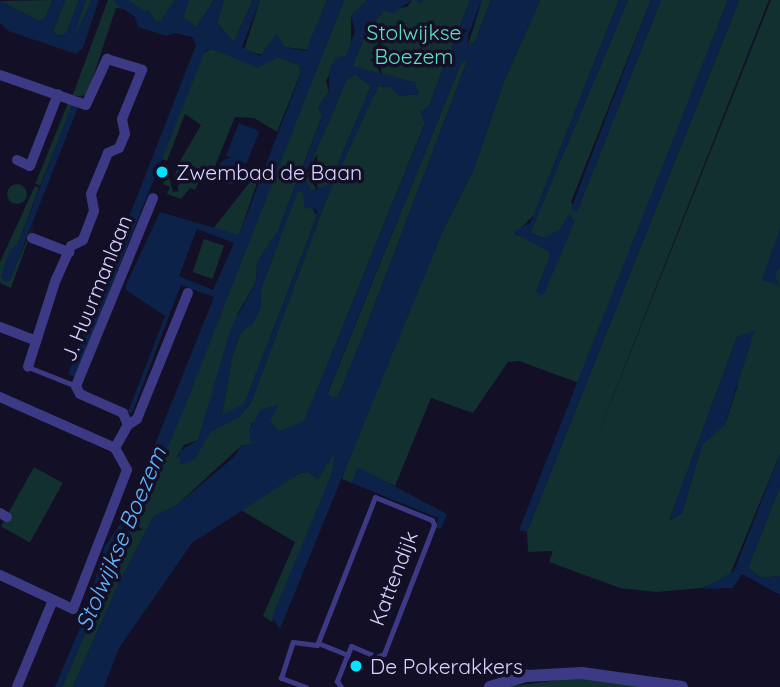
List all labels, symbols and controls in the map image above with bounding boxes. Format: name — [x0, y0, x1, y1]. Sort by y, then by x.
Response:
park label: Stolwijkse Boezem — [367, 19, 461, 69]
place label: Zwembad de Baan — [176, 159, 362, 185]
marker: Zwembad de Baan — [154, 164, 170, 180]
street label: J. Huurmanlaan — [55, 211, 137, 365]
water label: Stolwijkse Boezem — [70, 443, 172, 635]
street label: Kattendijk — [363, 527, 423, 629]
place label: De Pokerakkers — [370, 653, 523, 679]
marker: De Pokerakkers — [348, 658, 364, 674]

